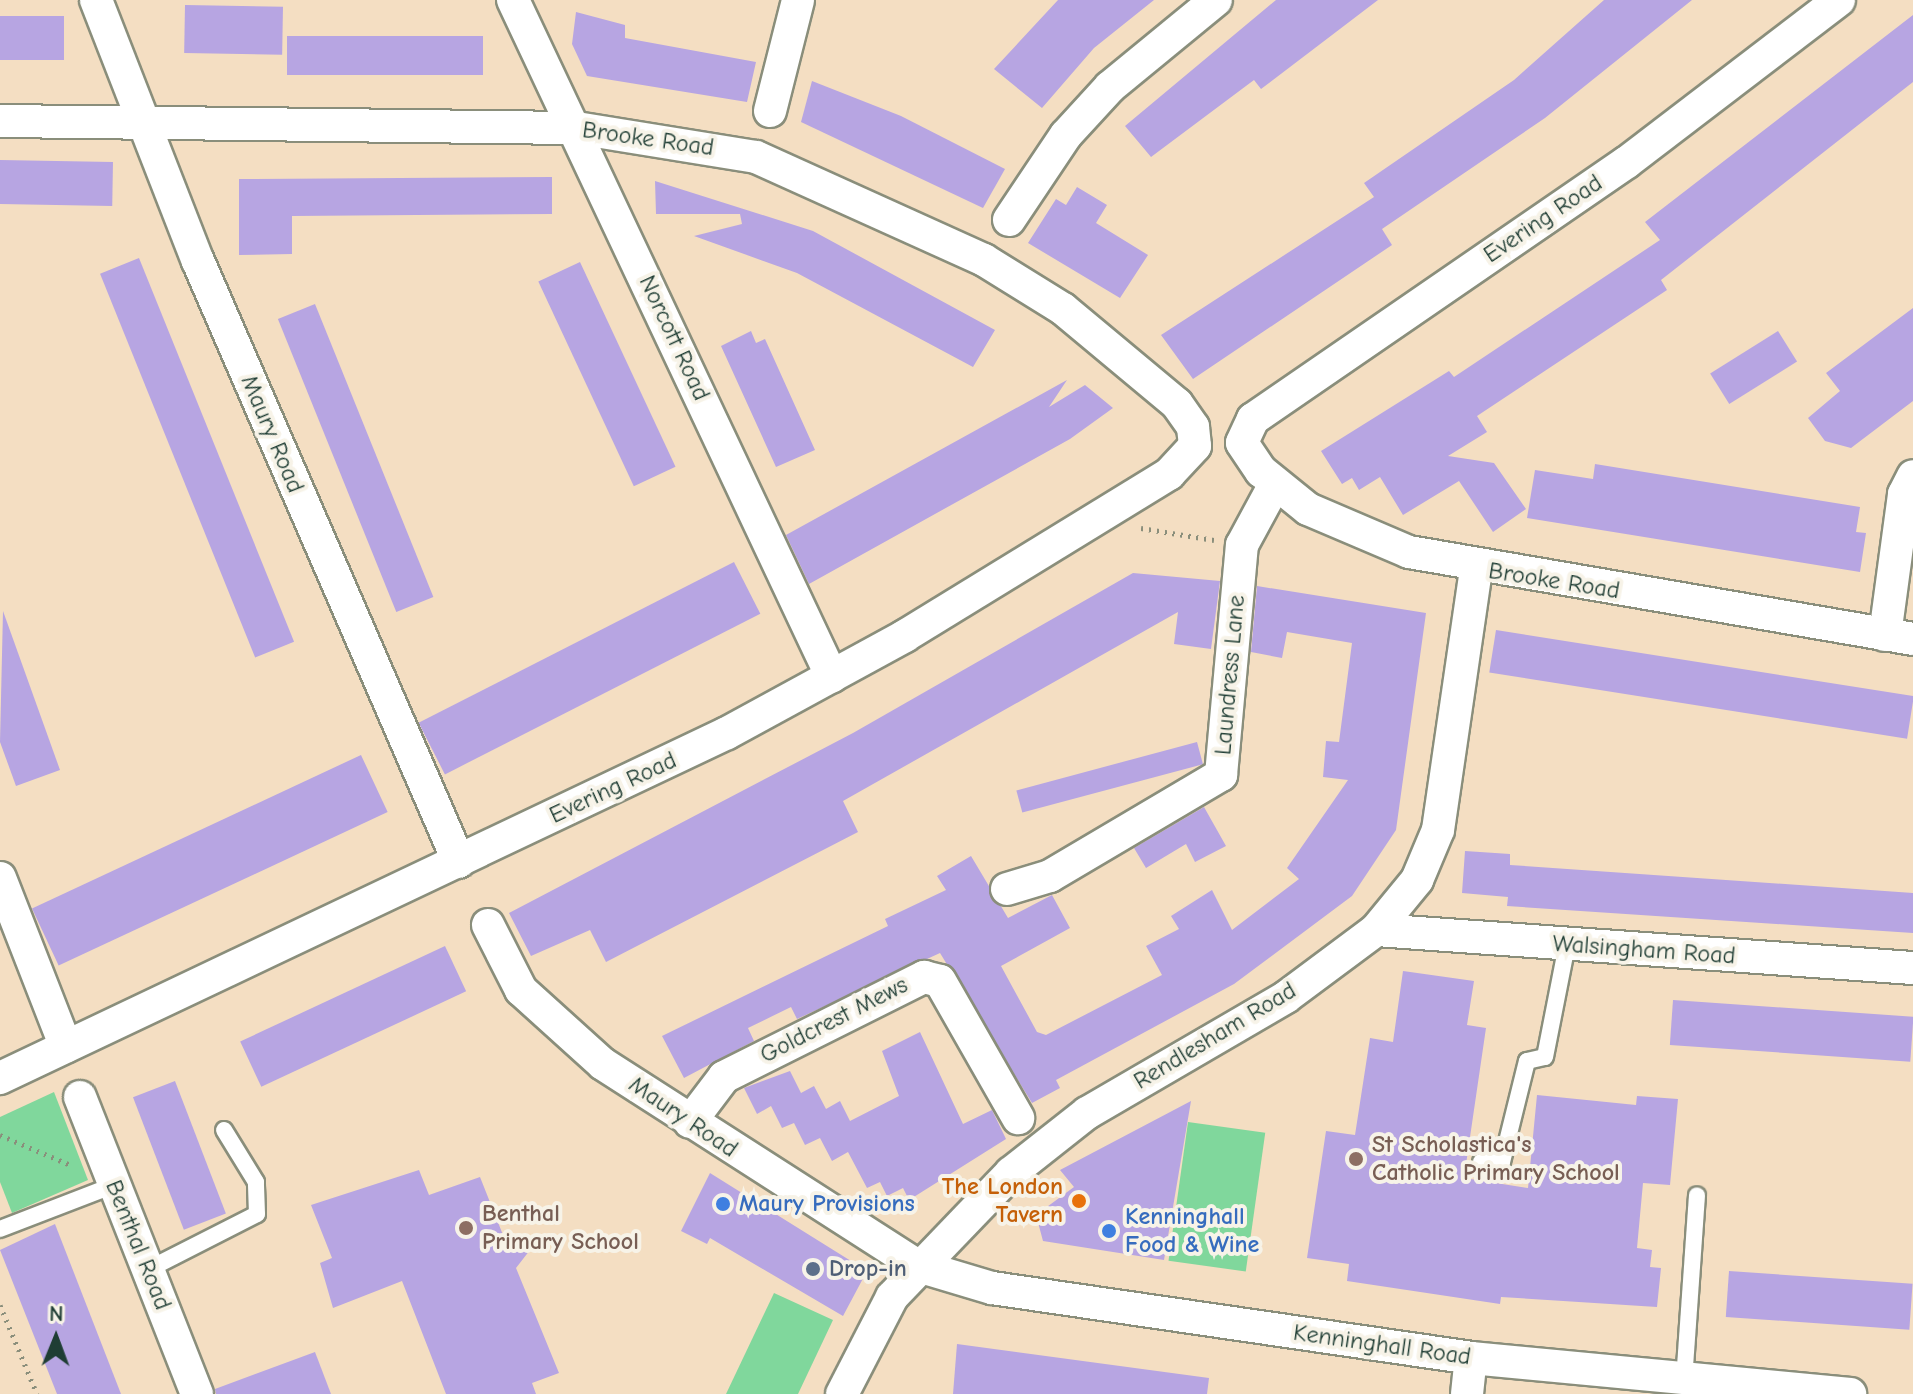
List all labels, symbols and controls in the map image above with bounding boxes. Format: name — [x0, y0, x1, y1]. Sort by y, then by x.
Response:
street label: Brooke Road — [580, 116, 716, 162]
street label: Evering Road — [1478, 169, 1608, 269]
street label: Norcott Road — [632, 271, 716, 405]
street label: Maury Road — [234, 371, 310, 497]
street label: Brooke Road — [1486, 556, 1622, 606]
street label: Laundress Lane — [1209, 594, 1251, 756]
street label: Evering Road — [545, 746, 681, 830]
street label: Walsingham Road — [1552, 929, 1736, 971]
street label: Goldcrest Mews — [755, 970, 913, 1070]
street label: Rendlesham Road — [1129, 976, 1301, 1096]
street label: Maury Road — [623, 1070, 743, 1164]
place label: St Scholastica's Catholic Primary School — [1372, 1131, 1620, 1187]
marker: St Scholastica's Catholic Primary School — [1347, 1150, 1365, 1168]
place label: The London Tavern — [942, 1173, 1063, 1229]
street label: Benthal Road — [99, 1176, 177, 1314]
place label: Maury Provisions — [739, 1190, 915, 1218]
marker: The London Tavern — [1070, 1192, 1088, 1210]
marker: Maury Provisions — [714, 1195, 732, 1213]
place label: Benthal Primary School — [482, 1200, 639, 1256]
place label: Kenninghall Food & Wine — [1125, 1203, 1259, 1259]
marker: Benthal Primary School — [457, 1219, 475, 1237]
marker: Kenninghall Food & Wine — [1100, 1222, 1118, 1240]
place label: Drop-in — [829, 1255, 907, 1283]
marker: Drop-in — [804, 1260, 822, 1278]
north arrow — [16, 1298, 96, 1378]
text: N — [49, 1301, 64, 1327]
street label: Kenninghall Road — [1291, 1318, 1473, 1372]

